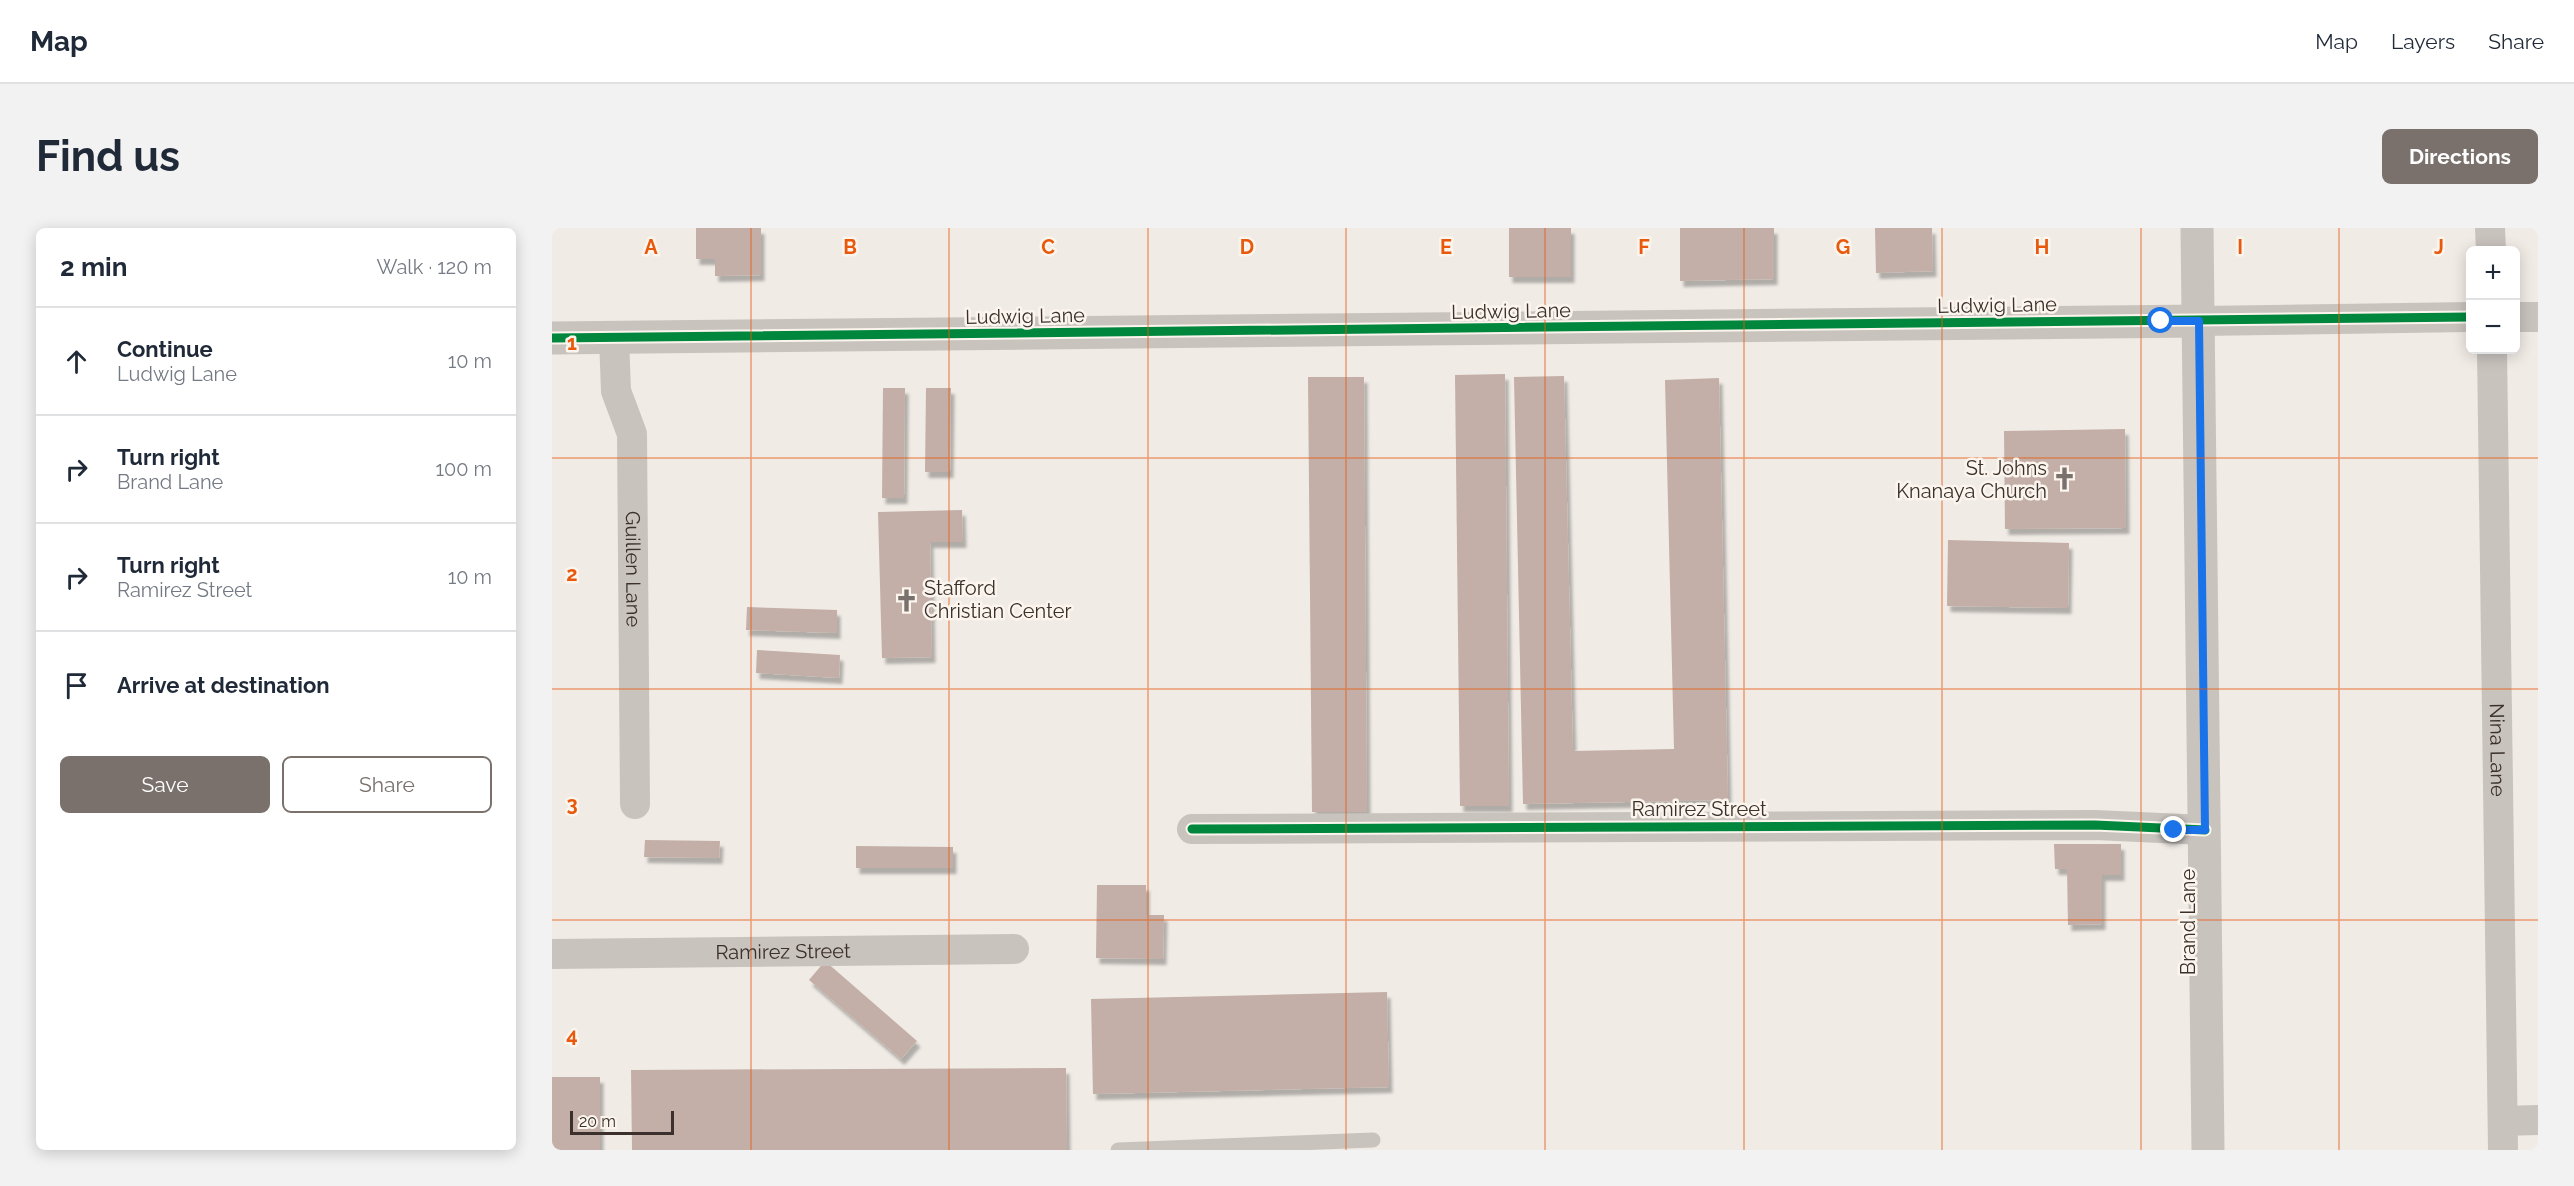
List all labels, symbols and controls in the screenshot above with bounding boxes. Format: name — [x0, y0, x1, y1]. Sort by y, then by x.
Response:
text: Map — [30, 25, 88, 58]
text: Map — [2315, 29, 2358, 54]
text: Layers — [2391, 29, 2455, 54]
text: Share — [2488, 29, 2544, 54]
button: Directions — [2382, 129, 2538, 184]
text: Find us — [36, 132, 180, 181]
text: A — [644, 235, 658, 259]
text: B — [843, 235, 857, 259]
text: C — [1041, 235, 1055, 259]
text: D — [1240, 235, 1254, 259]
text: E — [1440, 235, 1452, 259]
text: F — [1638, 235, 1650, 259]
text: G — [1836, 235, 1850, 259]
text: H — [2035, 235, 2049, 259]
text: I — [2237, 235, 2243, 259]
text: J — [2434, 235, 2444, 259]
map controls — [2466, 246, 2520, 354]
button: + — [2466, 246, 2520, 300]
text: 2 min — [60, 252, 127, 282]
text: Walk · 120 m — [377, 255, 492, 279]
street label: Ludwig Lane — [1937, 292, 2057, 318]
street label: Ludwig Lane — [1451, 298, 1571, 324]
button: − — [2466, 300, 2520, 354]
street label: Ludwig Lane — [965, 303, 1085, 329]
route start — [2147, 307, 2173, 333]
text: 1 — [567, 331, 577, 355]
text: Continue — [117, 336, 213, 362]
icon: ahead — [60, 345, 93, 378]
text: 10 m — [448, 349, 492, 373]
text: Ludwig Lane — [117, 362, 237, 386]
text: Turn right — [117, 444, 220, 470]
icon: right — [60, 453, 93, 486]
place label: St. Johns Knanaya Church — [1896, 456, 2047, 503]
text: 100 m — [435, 457, 492, 481]
church icon: St. Johns Knanaya Church — [2052, 466, 2078, 492]
text: Brand Lane — [117, 470, 223, 494]
street label: Guillen Lane — [621, 511, 646, 627]
text: Turn right — [117, 552, 220, 578]
icon: right — [60, 561, 93, 594]
text: 2 — [566, 562, 578, 586]
text: 10 m — [448, 565, 492, 589]
place label: Stafford Christian Center — [924, 576, 1071, 623]
text: Ramirez Street — [117, 578, 252, 602]
church icon: Stafford Christian Center — [893, 587, 919, 613]
icon: arrive — [60, 669, 93, 702]
text: Arrive at destination — [117, 672, 330, 698]
street label: Nina Lane — [2485, 703, 2510, 797]
button: Save — [60, 756, 270, 813]
button: Share — [282, 756, 492, 813]
text: 3 — [566, 792, 578, 816]
street label: Ramirez Street — [1631, 797, 1767, 821]
route end — [2160, 816, 2186, 842]
street label: Brand Lane — [2176, 869, 2200, 975]
street label: Ramirez Street — [715, 939, 851, 964]
text: 4 — [566, 1023, 578, 1047]
scale bar — [570, 1108, 674, 1136]
text: 20 m — [579, 1112, 616, 1131]

